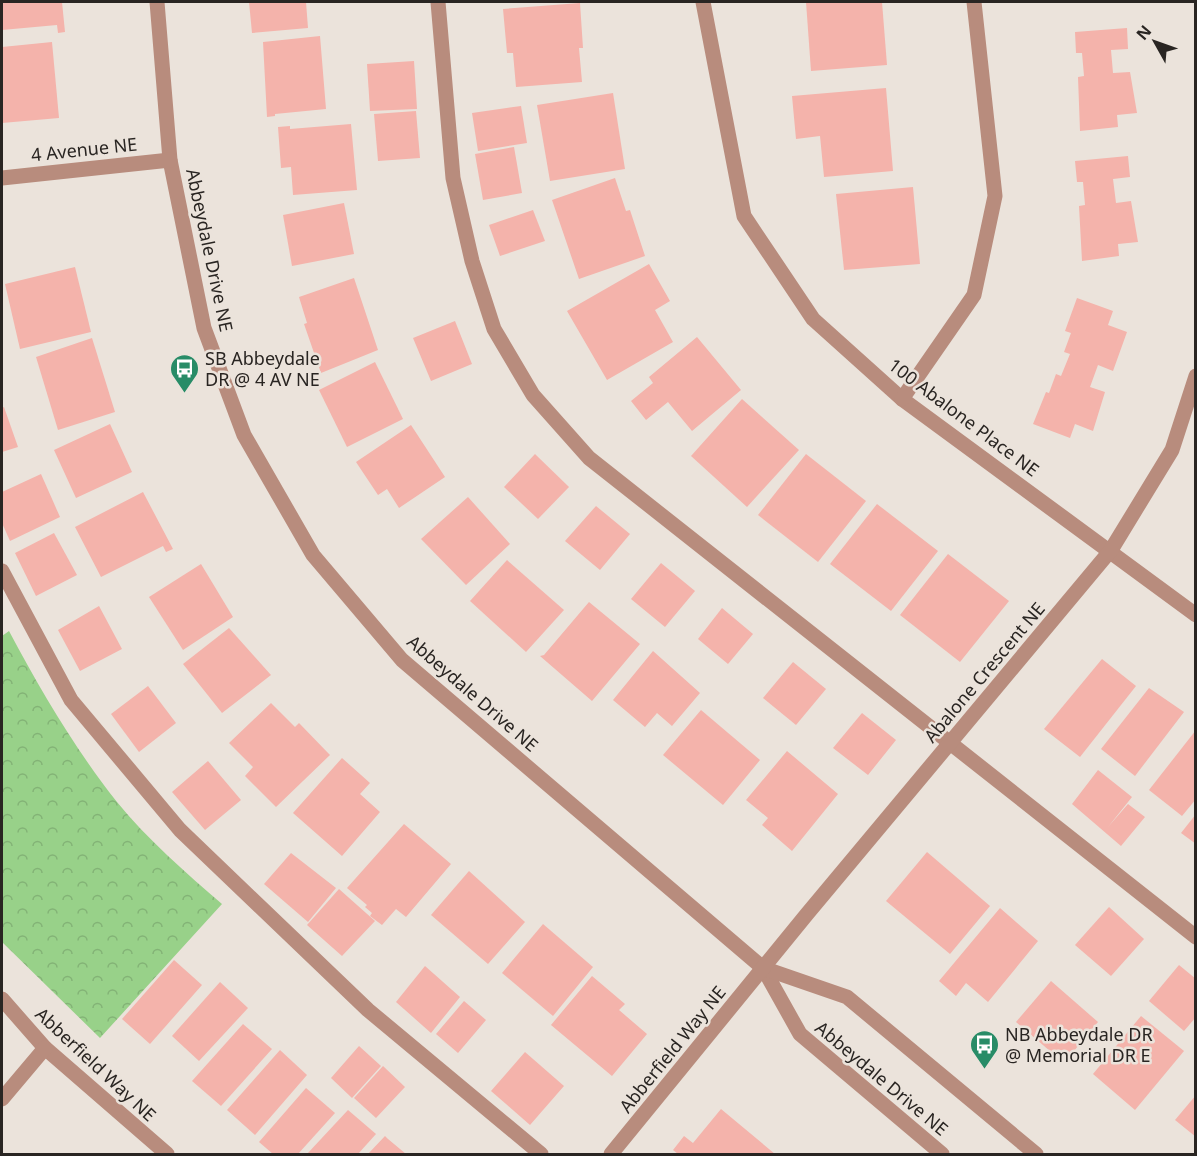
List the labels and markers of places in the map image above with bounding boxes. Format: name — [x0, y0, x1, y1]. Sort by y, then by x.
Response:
place label: SB Abbeydale DR @ 4 AV NE — [205, 346, 320, 391]
bus stop icon: SB Abbeydale DR @ 4 AV NE — [168, 352, 200, 394]
place label: NB Abbeydale DR @ Memorial DR E — [1005, 1022, 1153, 1067]
bus stop icon: NB Abbeydale DR @ Memorial DR E — [968, 1028, 1000, 1070]

